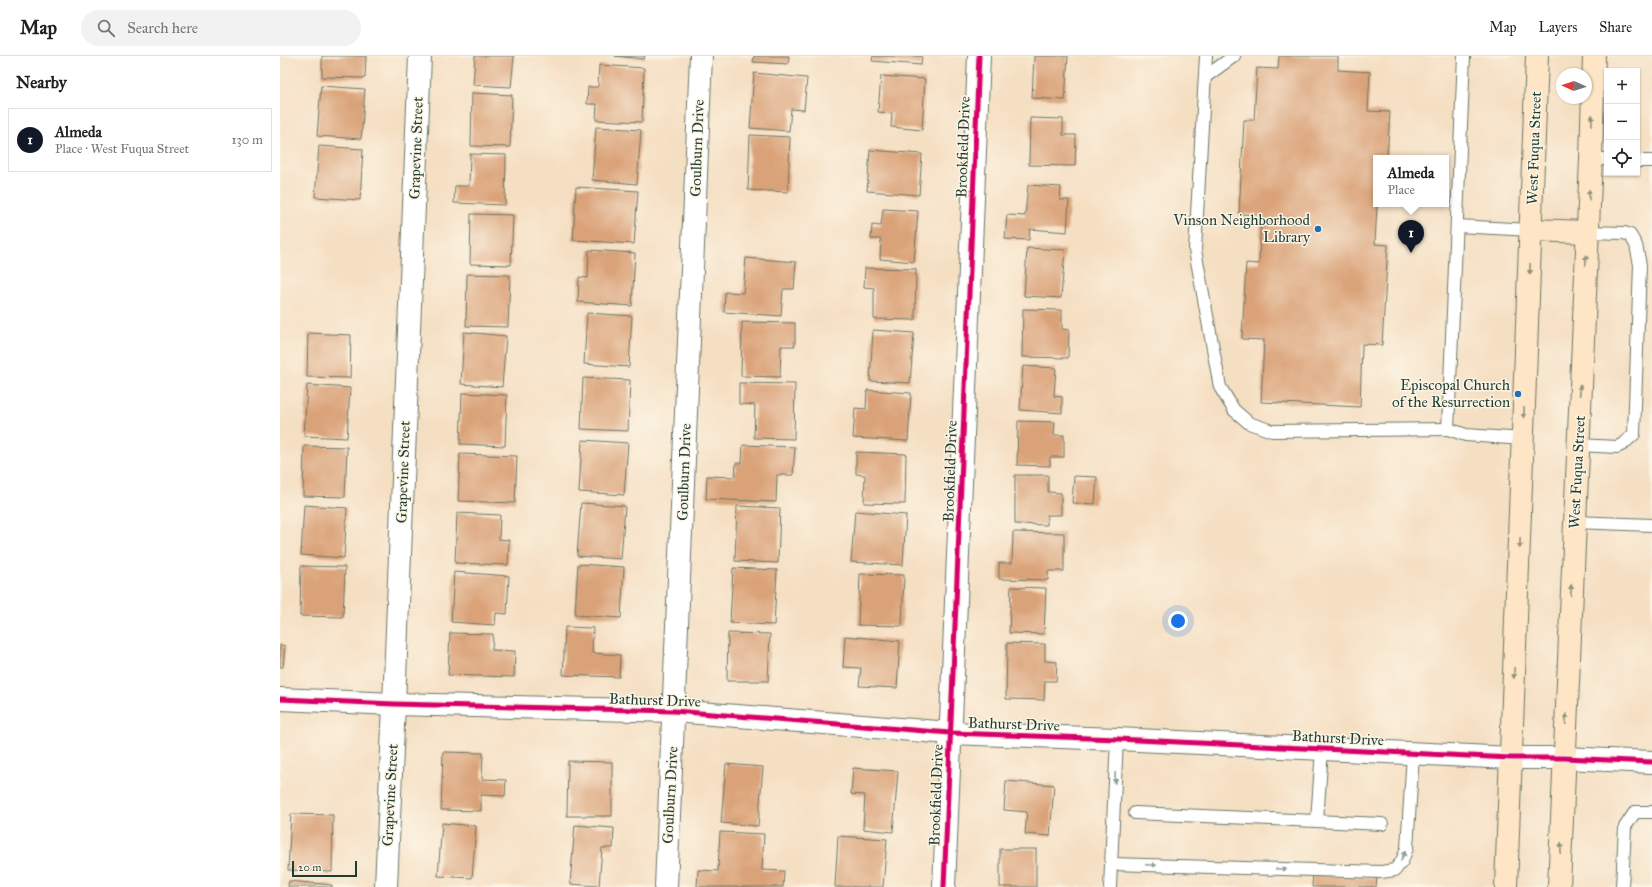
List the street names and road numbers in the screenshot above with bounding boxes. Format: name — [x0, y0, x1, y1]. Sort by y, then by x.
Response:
street label: West Fuqua Street — [1523, 90, 1546, 205]
street label: Grapevine Street — [405, 96, 427, 200]
street label: Brookfield Drive — [952, 96, 974, 198]
street label: Goulburn Drive — [686, 99, 708, 197]
street label: West Fuqua Street — [1565, 414, 1590, 529]
street label: Grapevine Street — [392, 420, 414, 524]
street label: Brookfield Drive — [939, 420, 961, 522]
street label: Goulburn Drive — [673, 423, 695, 521]
street label: Bathurst Drive — [609, 689, 701, 711]
street label: Bathurst Drive — [968, 713, 1060, 735]
street label: Bathurst Drive — [1292, 727, 1384, 749]
street label: Grapevine Street — [378, 742, 402, 847]
street label: Brookfield Drive — [925, 744, 947, 846]
street label: Goulburn Drive — [658, 746, 682, 844]

